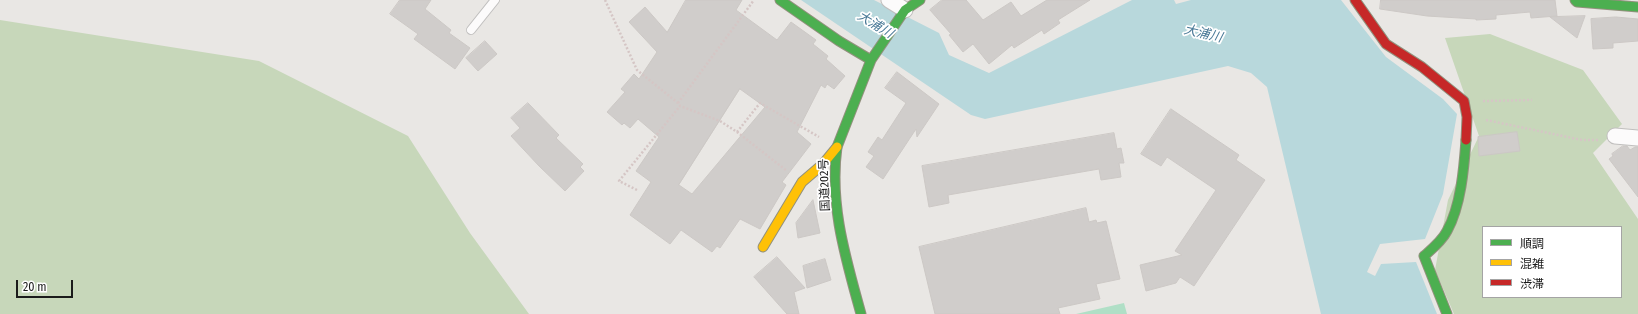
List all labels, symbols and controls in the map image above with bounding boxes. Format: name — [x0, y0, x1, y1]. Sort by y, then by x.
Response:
water label: 大浦川 — [854, 8, 896, 42]
water label: 大浦川 — [1182, 22, 1224, 46]
street label: 国道202号 — [817, 158, 833, 212]
legend — [1482, 226, 1622, 298]
text: 順調 — [1520, 237, 1544, 251]
text: 混雑 — [1520, 257, 1544, 271]
scale bar — [18, 272, 75, 298]
text: 渋滞 — [1520, 277, 1544, 291]
text: 20 m — [23, 280, 47, 294]

